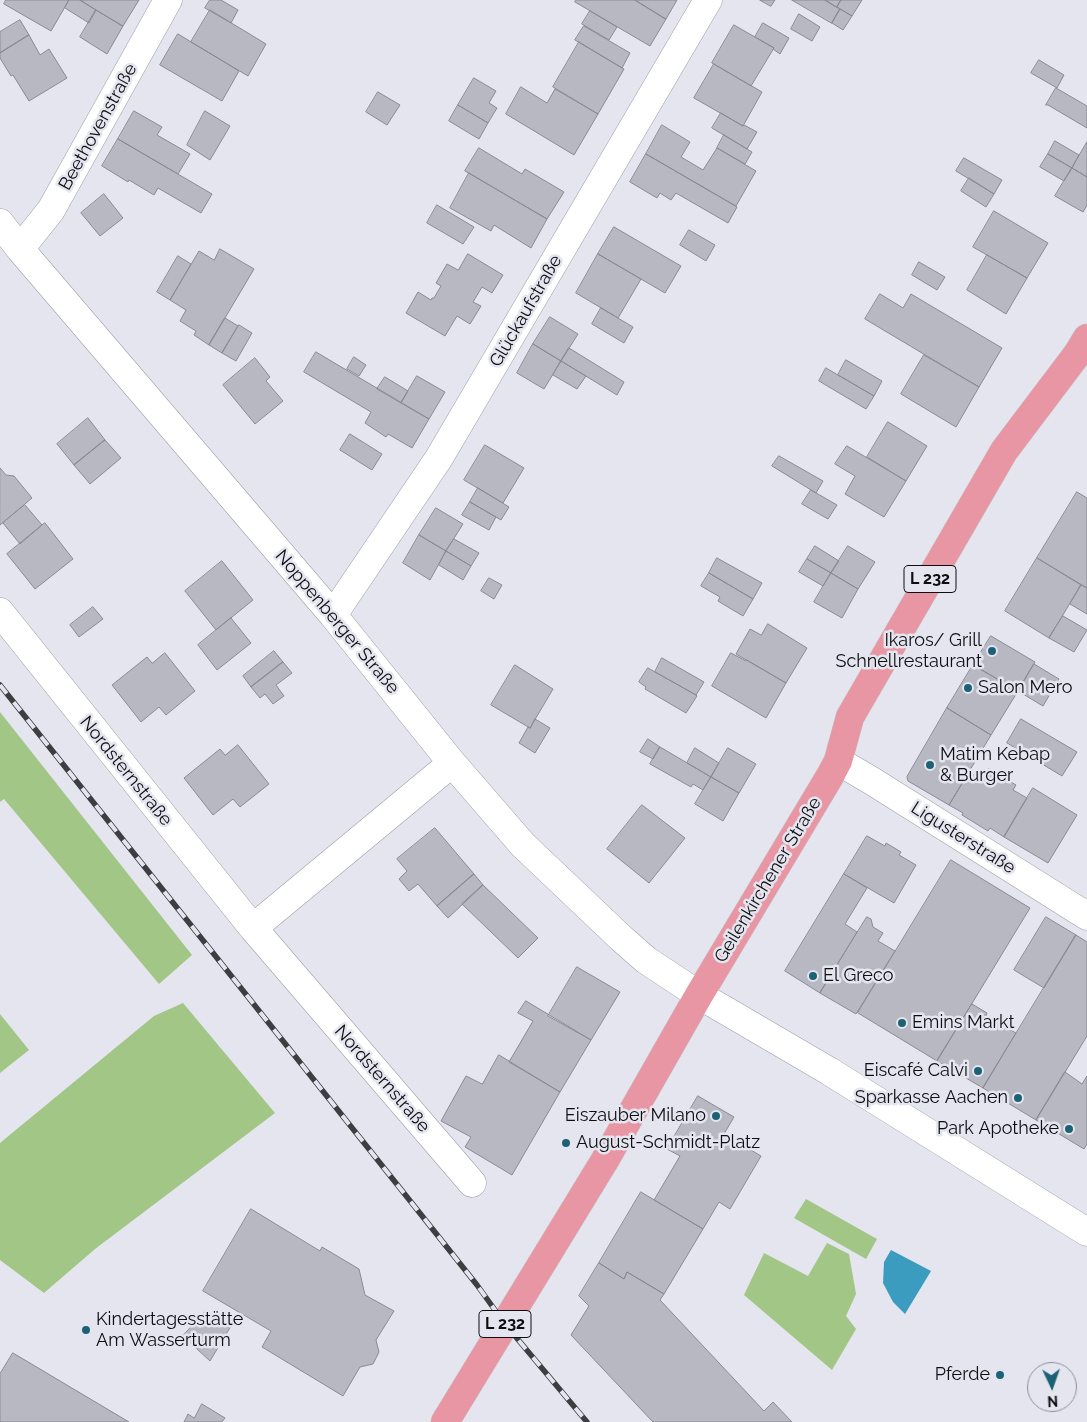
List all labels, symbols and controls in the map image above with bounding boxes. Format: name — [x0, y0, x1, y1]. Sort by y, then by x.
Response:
street label: Beethovenstraße — [54, 60, 142, 194]
street label: Glückaufstraße — [485, 251, 567, 371]
street label: Noppenberger Straße — [270, 546, 404, 698]
road number: L 232 — [904, 566, 956, 592]
place label: Ikaros/ Grill Schnellrestaurant — [836, 630, 982, 672]
marker: Ikaros/ Grill Schnellrestaurant — [986, 645, 998, 657]
place label: Salon Mero — [978, 677, 1072, 699]
marker: Salon Mero — [962, 682, 974, 694]
street label: Nordsternstraße — [75, 712, 177, 830]
place label: Matim Kebap & Burger — [940, 744, 1050, 786]
marker: Matim Kebap & Burger — [924, 759, 936, 771]
street label: Geilenkirchener Straße — [710, 793, 826, 967]
street label: Ligusterstraße — [907, 797, 1019, 879]
place label: El Greco — [823, 965, 893, 987]
marker: El Greco — [807, 970, 819, 982]
place label: Emins Markt — [912, 1012, 1015, 1034]
marker: Emins Markt — [896, 1017, 908, 1029]
street label: Nordsternstraße — [330, 1021, 434, 1137]
place label: Eiscafé Calvi — [864, 1060, 968, 1082]
marker: Eiscafé Calvi — [972, 1065, 984, 1077]
place label: Sparkasse Aachen — [855, 1087, 1008, 1109]
marker: Sparkasse Aachen — [1012, 1092, 1024, 1104]
place label: Eiszauber Milano — [565, 1105, 706, 1127]
marker: Eiszauber Milano — [710, 1110, 722, 1122]
place label: Park Apotheke — [937, 1118, 1059, 1140]
marker: Park Apotheke — [1063, 1123, 1075, 1135]
place label: August-Schmidt-Platz — [576, 1132, 760, 1154]
marker: August-Schmidt-Platz — [560, 1137, 572, 1149]
place label: Kindertagesstätte Am Wasserturm — [96, 1309, 243, 1352]
road number: L 232 — [479, 1310, 531, 1338]
marker: Kindertagesstätte Am Wasserturm — [80, 1324, 92, 1336]
north arrow — [1027, 1362, 1077, 1412]
place label: Pferde — [935, 1364, 990, 1386]
marker: Pferde — [994, 1369, 1006, 1381]
text: N — [1047, 1393, 1058, 1409]

